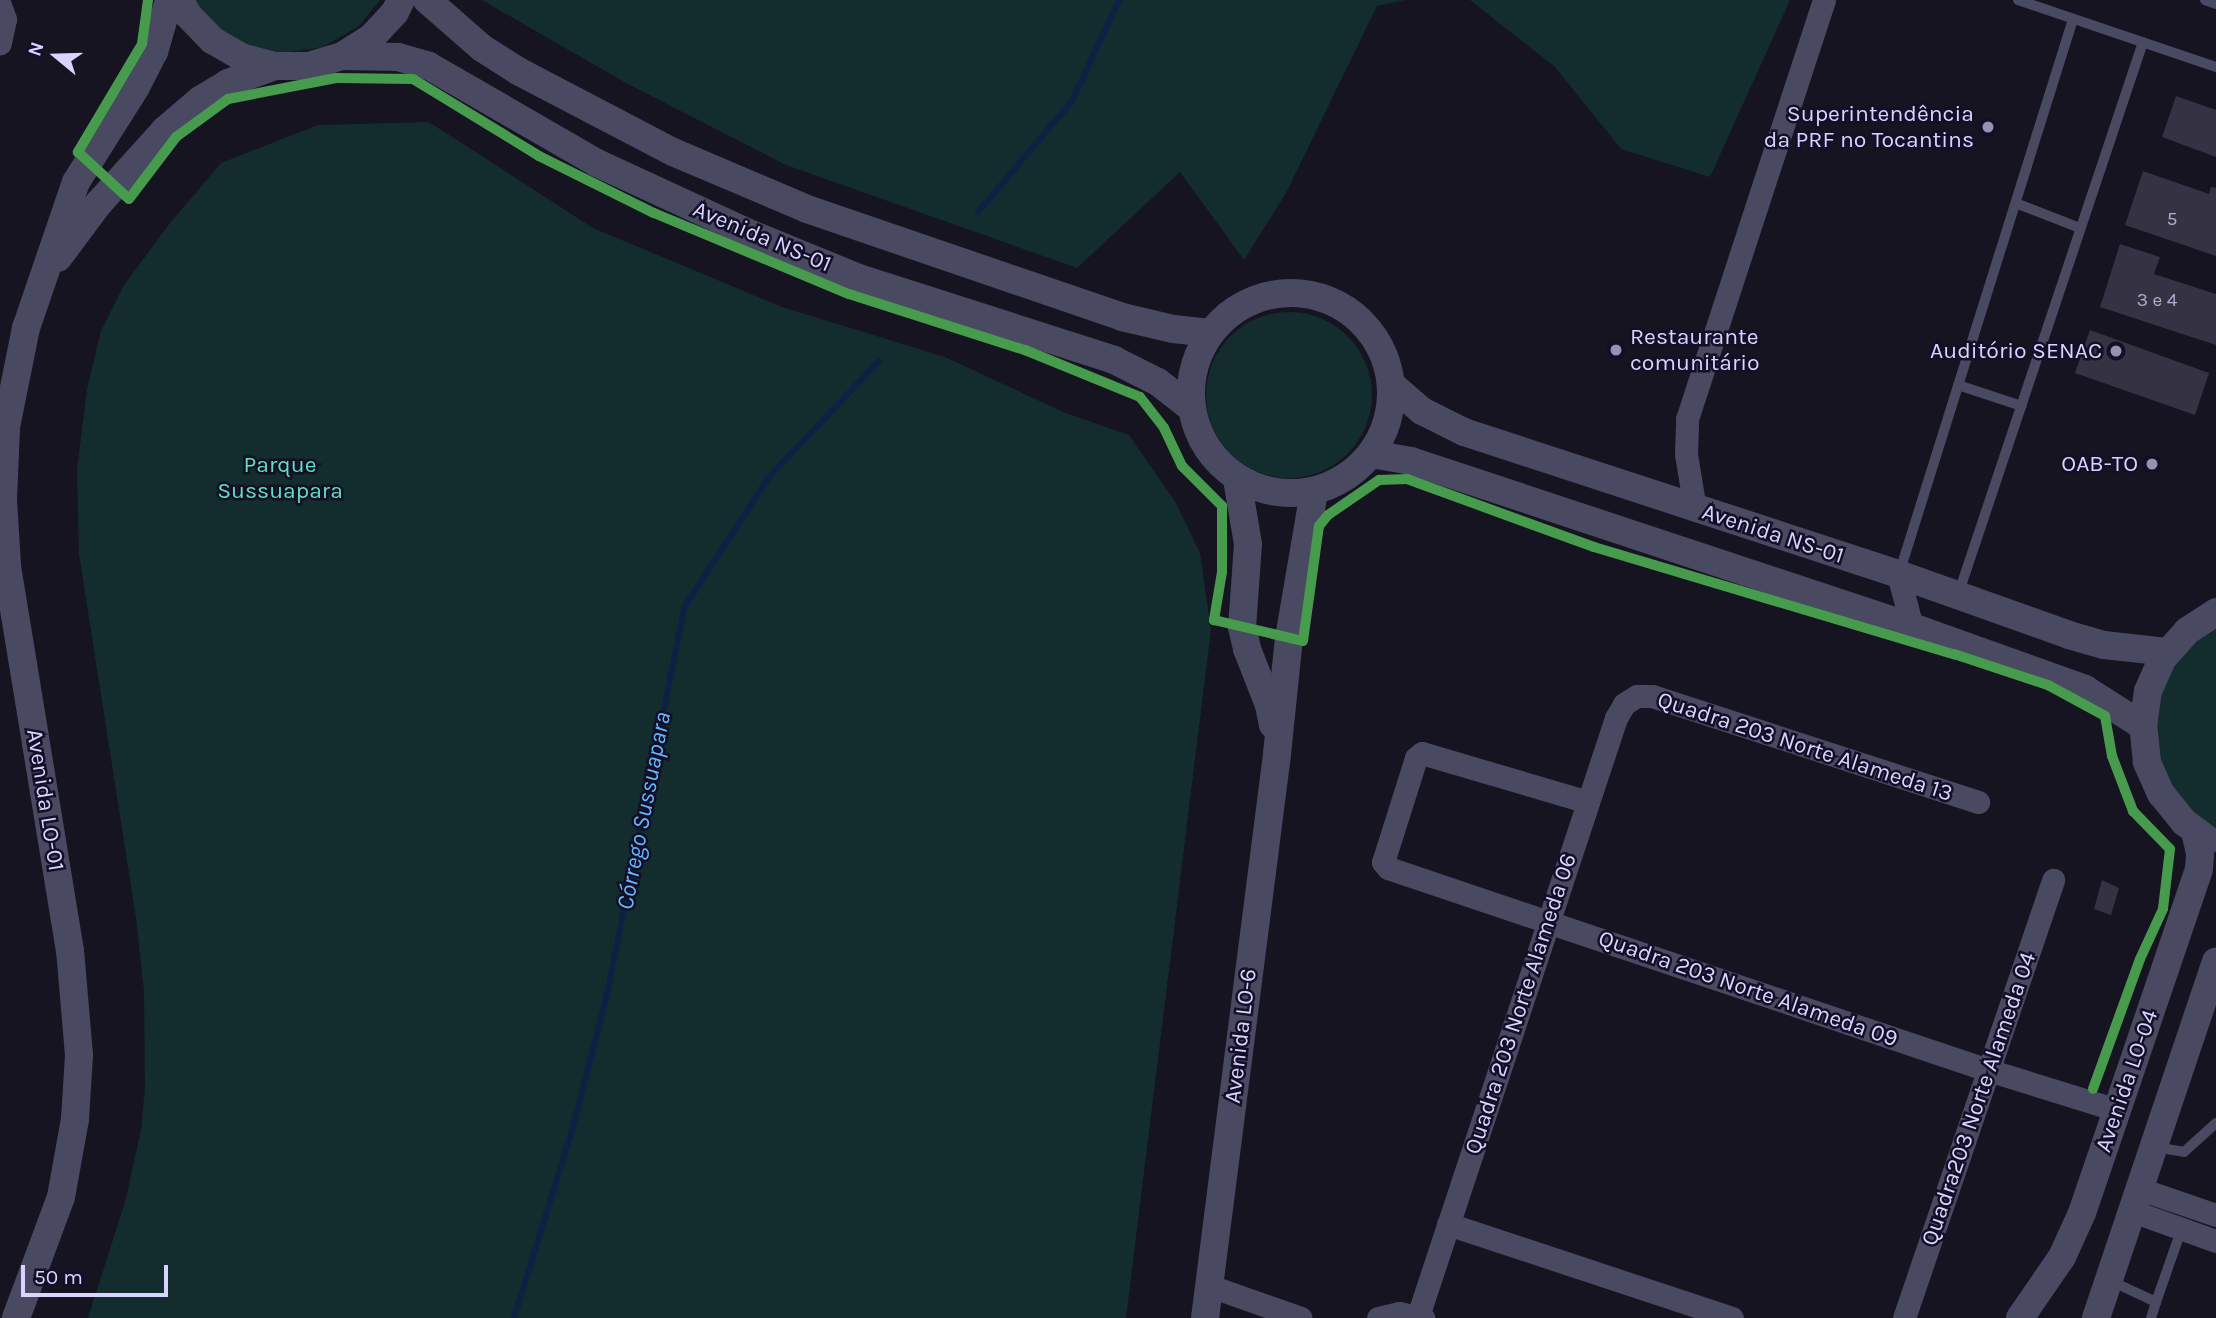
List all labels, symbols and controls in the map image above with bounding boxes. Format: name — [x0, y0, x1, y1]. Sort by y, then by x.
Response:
north arrow — [21, 21, 91, 91]
text: N — [24, 39, 49, 59]
place label: Superintendência da PRF no Tocantins — [1764, 100, 1974, 154]
marker: Superintendência da PRF no Tocantins — [1980, 119, 1996, 135]
street label: Avenida NS-01 — [689, 195, 835, 279]
house number: 5 — [2167, 209, 2177, 231]
house number: 3 e 4 — [2137, 290, 2177, 312]
place label: Restaurante comunitário — [1630, 323, 1760, 377]
place label: Auditório SENAC — [1930, 337, 2102, 365]
marker: Restaurante comunitário — [1608, 342, 1624, 358]
marker: Auditório SENAC — [2108, 343, 2124, 359]
place label: OAB-TO — [2061, 450, 2138, 478]
park label: Parque Sussuapara — [217, 451, 343, 505]
marker: OAB-TO — [2144, 456, 2160, 472]
street label: Avenida NS-01 — [1699, 498, 1847, 570]
street label: Quadra 203 Norte Alameda 13 — [1654, 686, 1956, 808]
water label: Córrego Sussuapara — [611, 710, 677, 912]
street label: Avenida LO-01 — [20, 727, 70, 873]
street label: Quadra 203 Norte Alameda 06 — [1459, 850, 1583, 1158]
street label: Quadra 203 Norte Alameda 09 — [1595, 925, 1901, 1053]
street label: Quadra203 Norte Alameda 04 — [1916, 949, 2042, 1249]
street label: Avenida LO-6 — [1219, 967, 1263, 1105]
street label: Avenida LO-04 — [2090, 1006, 2164, 1156]
scale bar — [24, 1252, 172, 1296]
text: 50 m — [34, 1265, 83, 1289]

